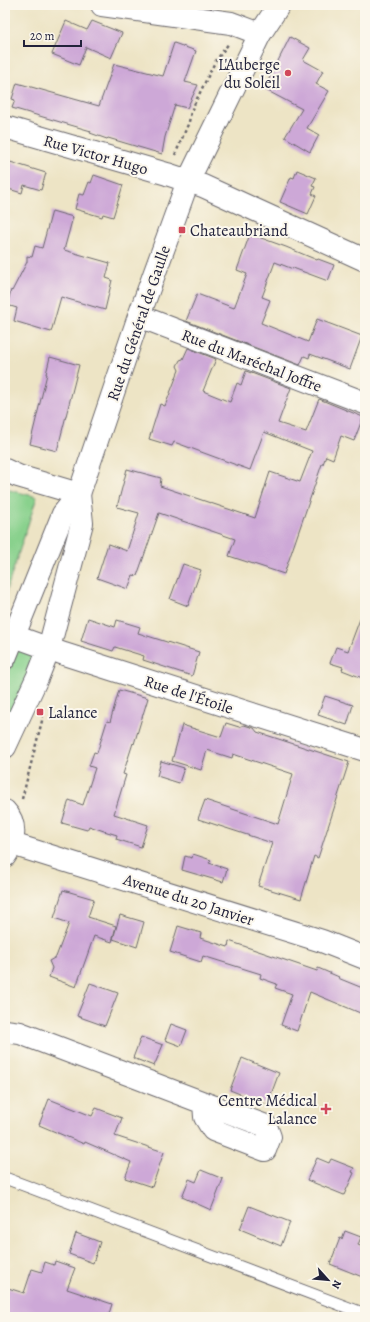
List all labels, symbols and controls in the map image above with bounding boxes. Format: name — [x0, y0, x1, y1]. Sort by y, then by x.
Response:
scale bar — [24, 22, 81, 48]
text: 20 m — [30, 28, 54, 44]
place label: L'Auberge du Soleil — [218, 54, 280, 94]
marker: L'Auberge du Soleil — [283, 68, 293, 78]
street label: Rue Victor Hugo — [41, 130, 151, 180]
place label: Chateaubriand — [190, 220, 289, 242]
marker: Chateaubriand — [177, 225, 187, 235]
street label: Rue du Général de Gaulle — [102, 243, 176, 404]
street label: Rue du Maréchal Joffre — [178, 324, 325, 398]
street label: Rue de l'Étoile — [141, 670, 236, 720]
place label: Lalance — [48, 702, 97, 724]
marker: Lalance — [35, 707, 45, 717]
street label: Avenue du 20 Janvier — [120, 868, 257, 931]
place label: Centre Médical Lalance — [218, 1090, 317, 1130]
marker: Centre Médical Lalance — [320, 1103, 332, 1115]
north arrow — [308, 1260, 348, 1300]
text: N — [328, 1277, 345, 1291]

